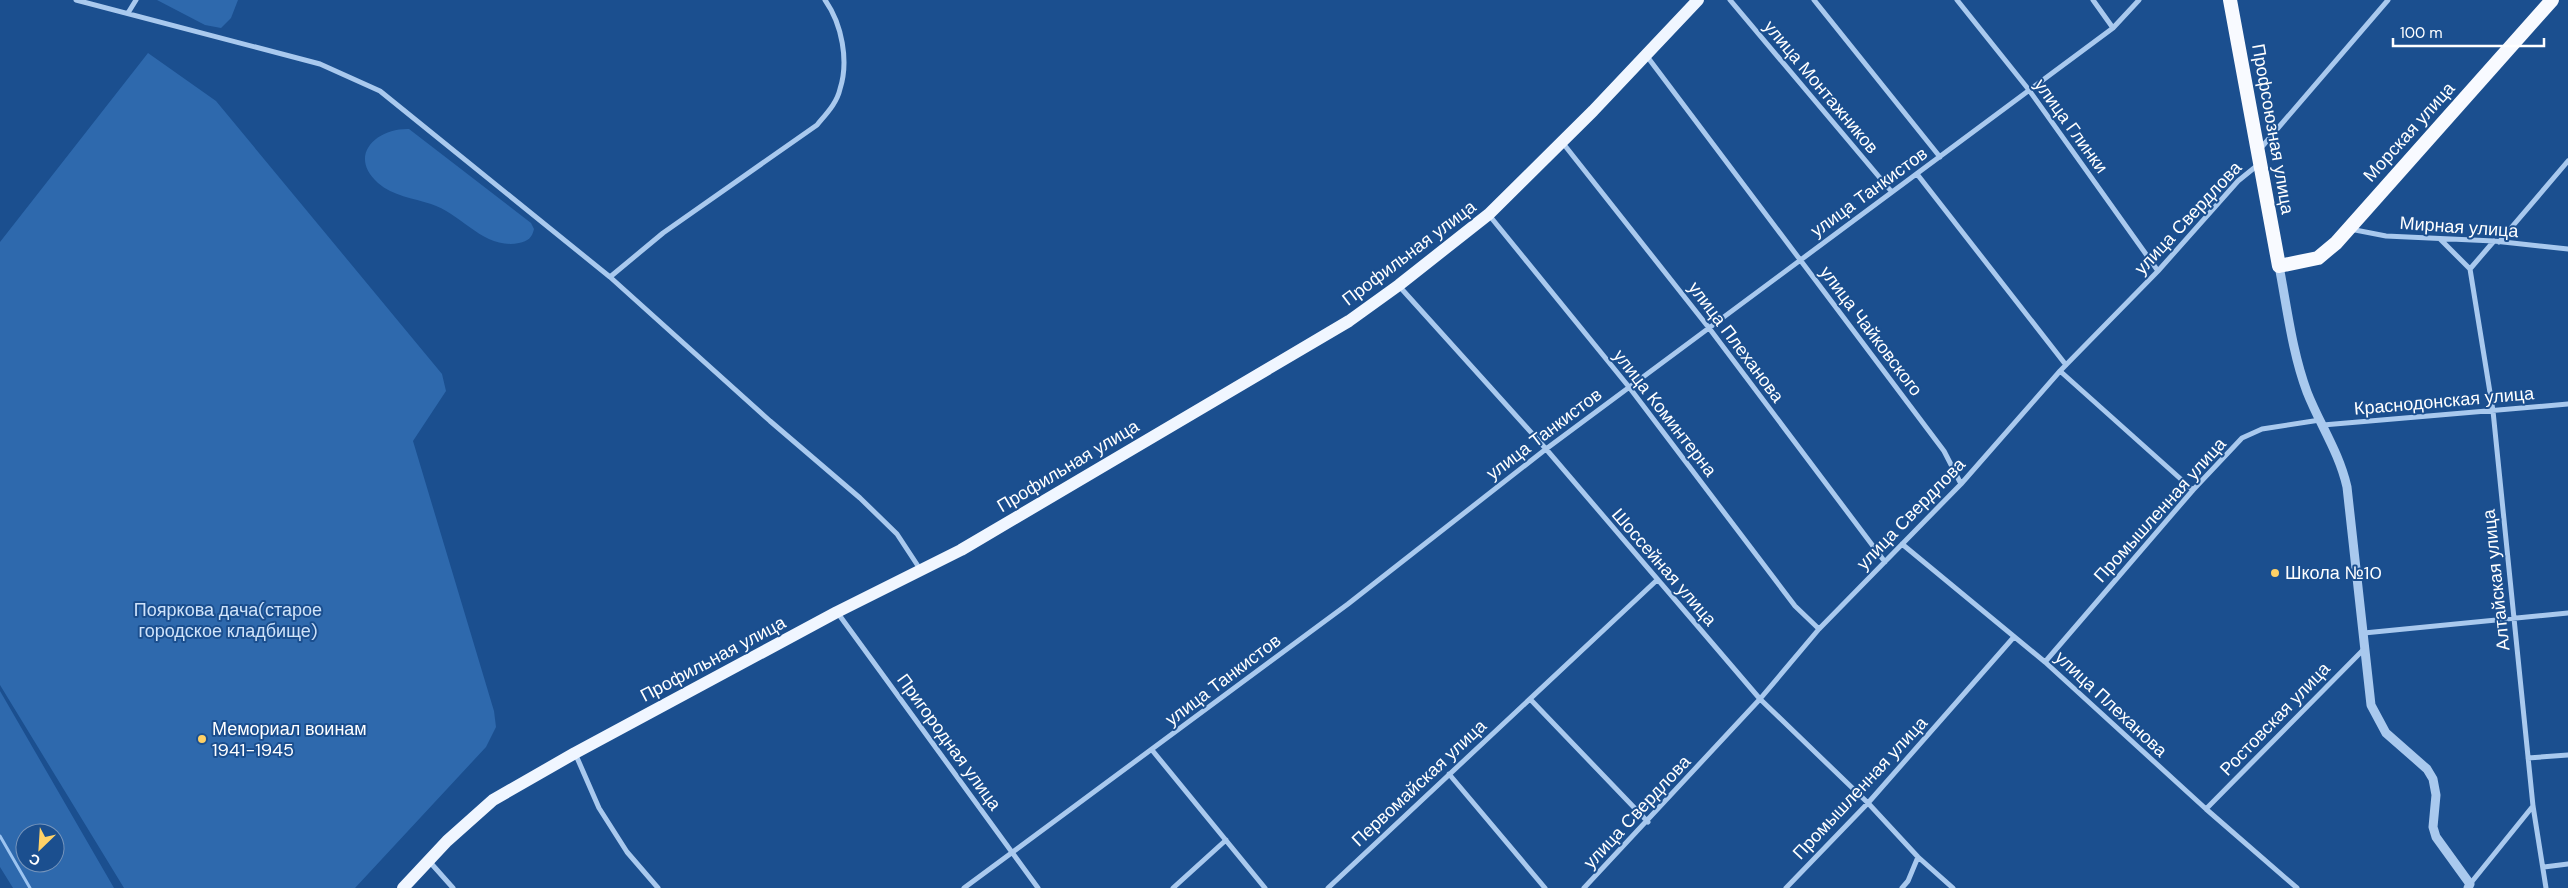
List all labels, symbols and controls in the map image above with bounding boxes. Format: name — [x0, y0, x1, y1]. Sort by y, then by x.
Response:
street label: улица Монтажников — [1758, 15, 1884, 159]
scale bar — [2393, 15, 2544, 47]
text: 100 m — [2400, 23, 2443, 43]
street label: Профсоюзная улица — [2246, 42, 2300, 217]
street label: улица Глинки — [2029, 74, 2113, 178]
street label: Морская улица — [2358, 76, 2461, 187]
street label: улица Танкистов — [1806, 141, 1932, 243]
street label: улица Свердлова — [2129, 155, 2248, 280]
street label: Профильная улица — [1337, 194, 1482, 311]
street label: Мирная улица — [2399, 211, 2520, 243]
street label: улица Чайковского — [1814, 261, 1928, 401]
street label: улица Плеханова — [1683, 277, 1790, 408]
street label: улица Коминтерна — [1608, 344, 1723, 482]
street label: Краснодонская улица — [2353, 381, 2536, 421]
street label: улица Танкистов — [1481, 383, 1607, 485]
street label: Профильная улица — [993, 414, 1144, 518]
street label: Промышленная улица — [2088, 432, 2232, 588]
street label: улица Свердлова — [1851, 452, 1971, 575]
street label: Шоссейная улица — [1606, 503, 1722, 632]
street label: Алтайская улица — [2477, 507, 2515, 652]
place label: Школа №10 — [2285, 561, 2382, 585]
marker: Школа №10 — [2269, 567, 2281, 579]
park label: Пояркова дача(старое городское кладбище) — [134, 598, 322, 643]
street label: Профильная улица — [636, 610, 791, 708]
street label: улица Танкистов — [1160, 629, 1286, 731]
street label: улица Плеханова — [2050, 646, 2173, 763]
street label: Ростовская улица — [2215, 656, 2336, 781]
street label: Пригородная улица — [891, 669, 1007, 816]
street label: Промышленная улица — [1787, 711, 1933, 865]
street label: Первомайская улица — [1346, 714, 1492, 852]
place label: Мемориал воинам 1941-1945 — [212, 717, 367, 762]
marker: Мемориал воинам 1941-1945 — [196, 733, 208, 745]
street label: улица Свердлова — [1578, 749, 1697, 874]
north arrow — [15, 823, 65, 873]
text: С — [26, 849, 43, 870]

